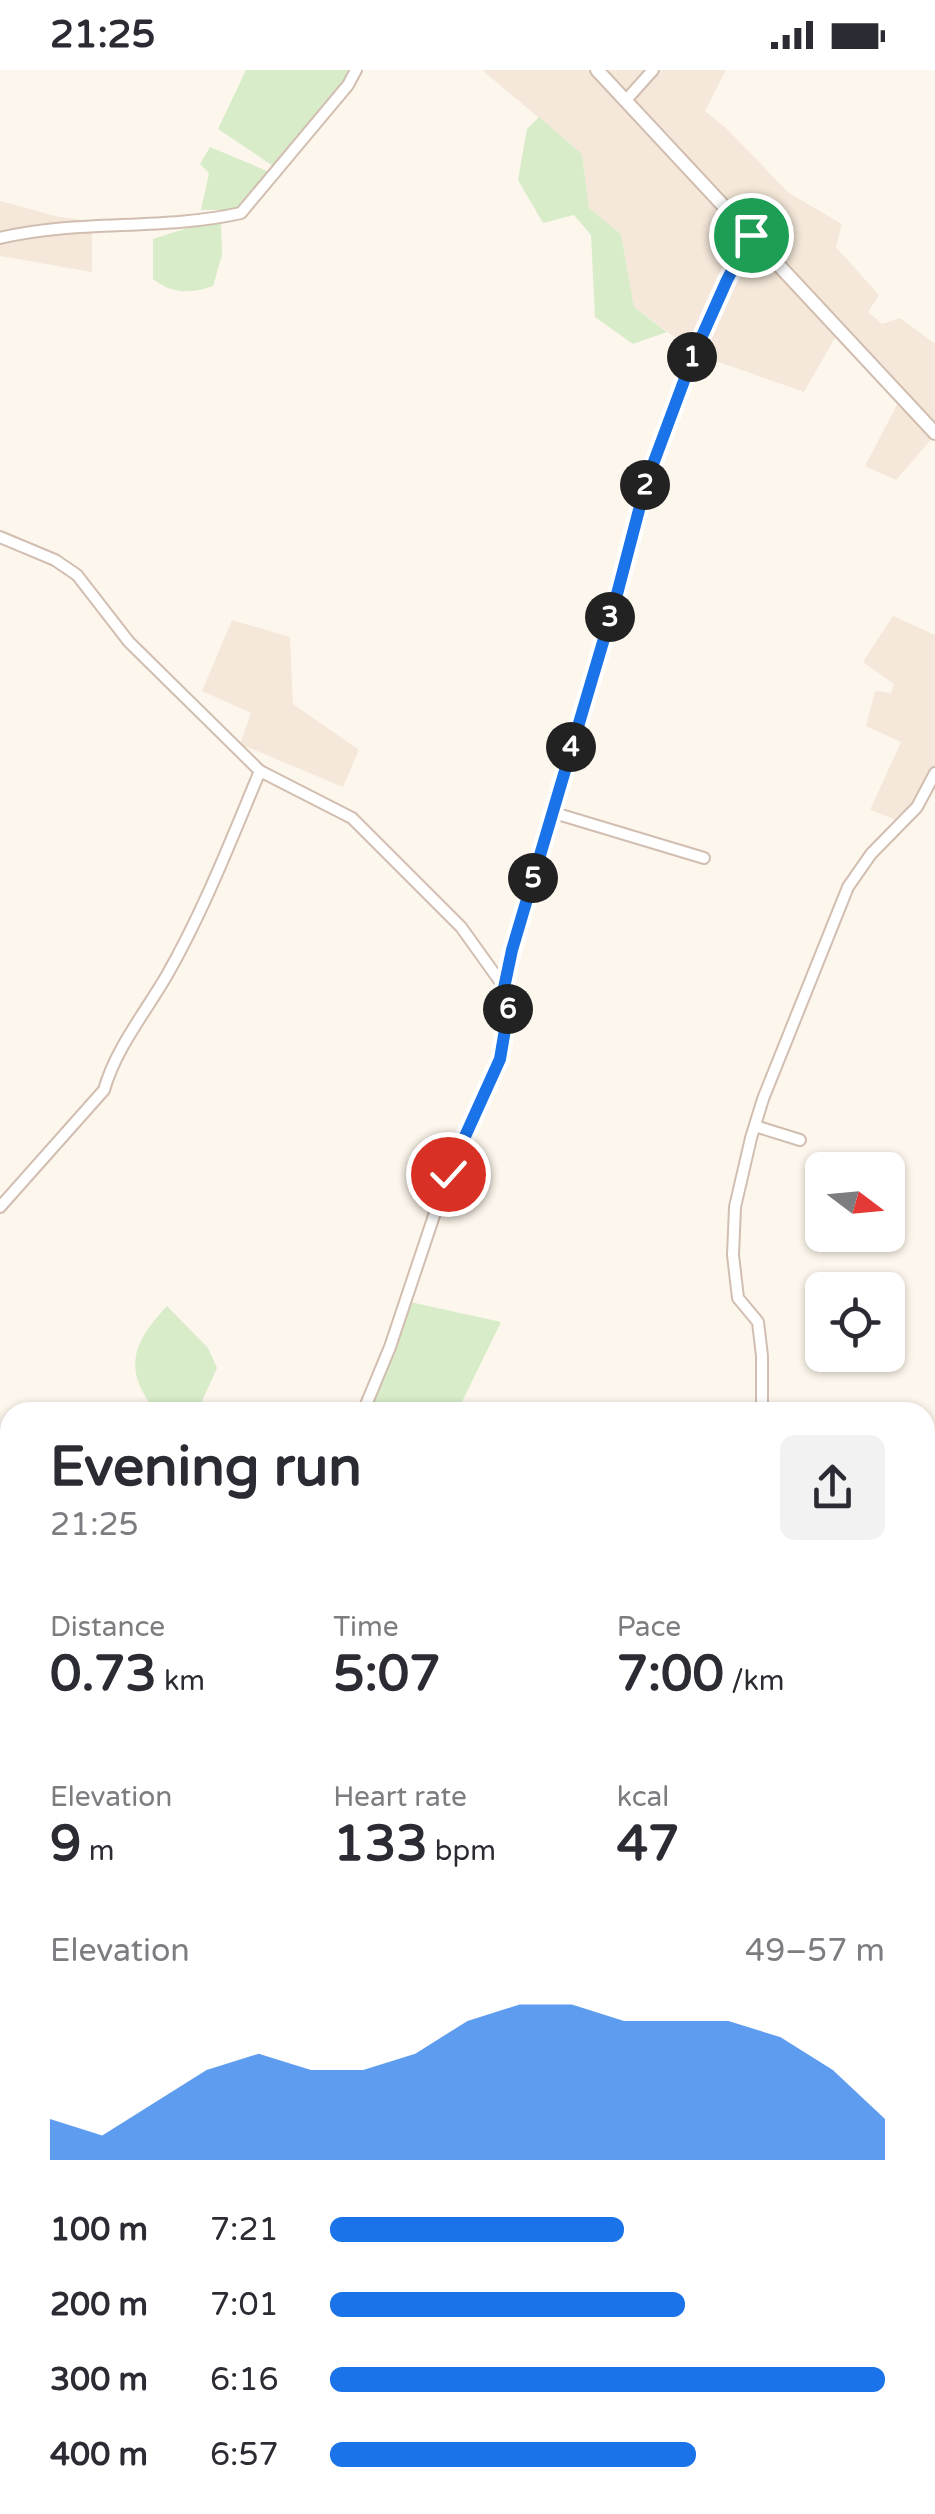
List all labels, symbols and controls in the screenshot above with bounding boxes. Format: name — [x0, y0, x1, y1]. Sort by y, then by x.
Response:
text: 21:25 — [50, 12, 155, 58]
pin — [709, 193, 794, 278]
icon: arrive — [724, 208, 779, 263]
pin: 1 — [667, 332, 717, 382]
text: 1 — [683, 340, 701, 374]
pin: 2 — [620, 460, 670, 510]
text: 2 — [636, 468, 654, 502]
pin: 3 — [585, 592, 635, 642]
text: 3 — [601, 600, 619, 634]
pin: 4 — [546, 722, 596, 772]
text: 4 — [562, 730, 580, 764]
pin: 5 — [508, 853, 558, 903]
text: 5 — [524, 861, 542, 895]
pin: 6 — [483, 984, 533, 1034]
text: 6 — [499, 992, 517, 1026]
pin — [406, 1132, 491, 1217]
icon: check — [421, 1147, 476, 1202]
north arrow — [805, 1152, 905, 1252]
map controls — [805, 1152, 905, 1372]
button: locate — [805, 1272, 905, 1372]
text: Evening run — [50, 1435, 362, 1501]
button: share — [780, 1435, 885, 1540]
text: 21:25 — [50, 1506, 139, 1544]
text: Distance — [50, 1610, 165, 1644]
text: Time — [333, 1610, 399, 1644]
text: Pace — [617, 1610, 681, 1644]
text: 0.73 — [50, 1644, 157, 1704]
text: 5:07 — [333, 1644, 441, 1704]
text: 7:00 — [617, 1644, 724, 1704]
text: km — [157, 1664, 205, 1698]
text: /km — [724, 1664, 785, 1698]
text: Elevation — [50, 1780, 172, 1814]
text: Heart rate — [333, 1780, 467, 1814]
text: kcal — [617, 1780, 669, 1814]
text: 9 — [50, 1814, 81, 1874]
text: 133 — [333, 1814, 428, 1874]
text: 47 — [617, 1814, 679, 1874]
text: m — [81, 1834, 114, 1868]
text: bpm — [428, 1834, 496, 1868]
text: Elevation — [50, 1932, 190, 1970]
text: 49–57 m — [745, 1932, 885, 1970]
text: 100 m — [50, 2211, 148, 2249]
text: 7:21 — [210, 2211, 279, 2249]
text: 200 m — [50, 2286, 148, 2324]
text: 7:01 — [210, 2286, 279, 2324]
text: 300 m — [50, 2361, 148, 2399]
text: 6:16 — [210, 2361, 279, 2399]
text: 400 m — [50, 2436, 148, 2474]
text: 6:57 — [210, 2436, 279, 2474]

